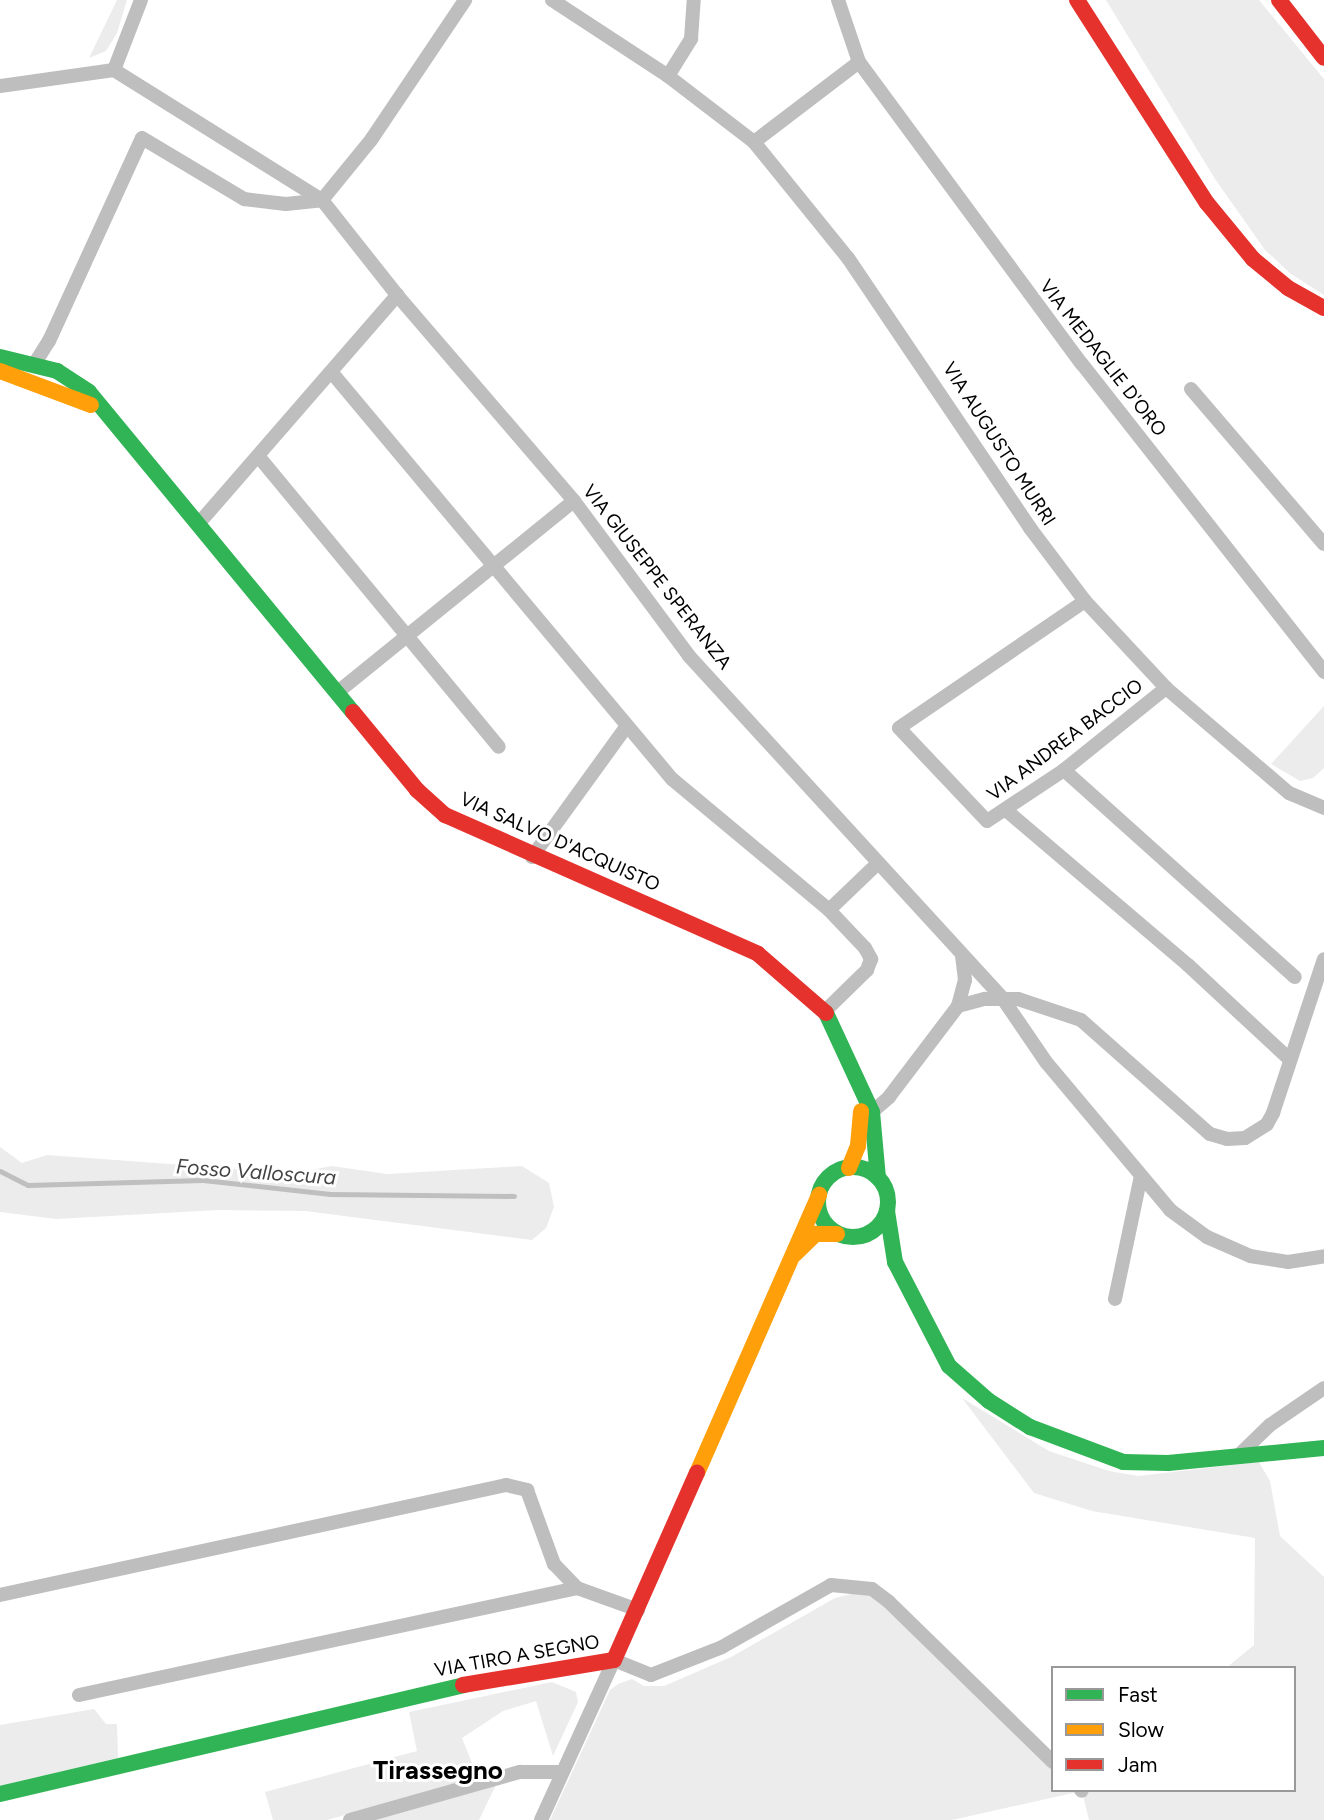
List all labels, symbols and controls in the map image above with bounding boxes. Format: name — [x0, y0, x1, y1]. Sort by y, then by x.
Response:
street label: VIA MEDAGLIE D'ORO — [1035, 275, 1171, 441]
street label: VIA AUGUSTO MURRI — [938, 358, 1060, 530]
street label: VIA GIUSEPPE SPERANZA — [578, 480, 736, 674]
street label: VIA ANDREA BACCIO — [983, 674, 1147, 806]
street label: VIA SALVO D'ACQUISTO — [457, 788, 663, 896]
water label: Fosso Valloscura — [175, 1154, 337, 1190]
street label: VIA TIRO A SEGNO — [433, 1630, 601, 1682]
legend — [1051, 1666, 1296, 1792]
text: Fast — [1118, 1682, 1158, 1707]
text: Slow — [1118, 1717, 1164, 1742]
text: Jam — [1118, 1752, 1157, 1777]
district label: Tirassegno — [373, 1755, 503, 1787]

